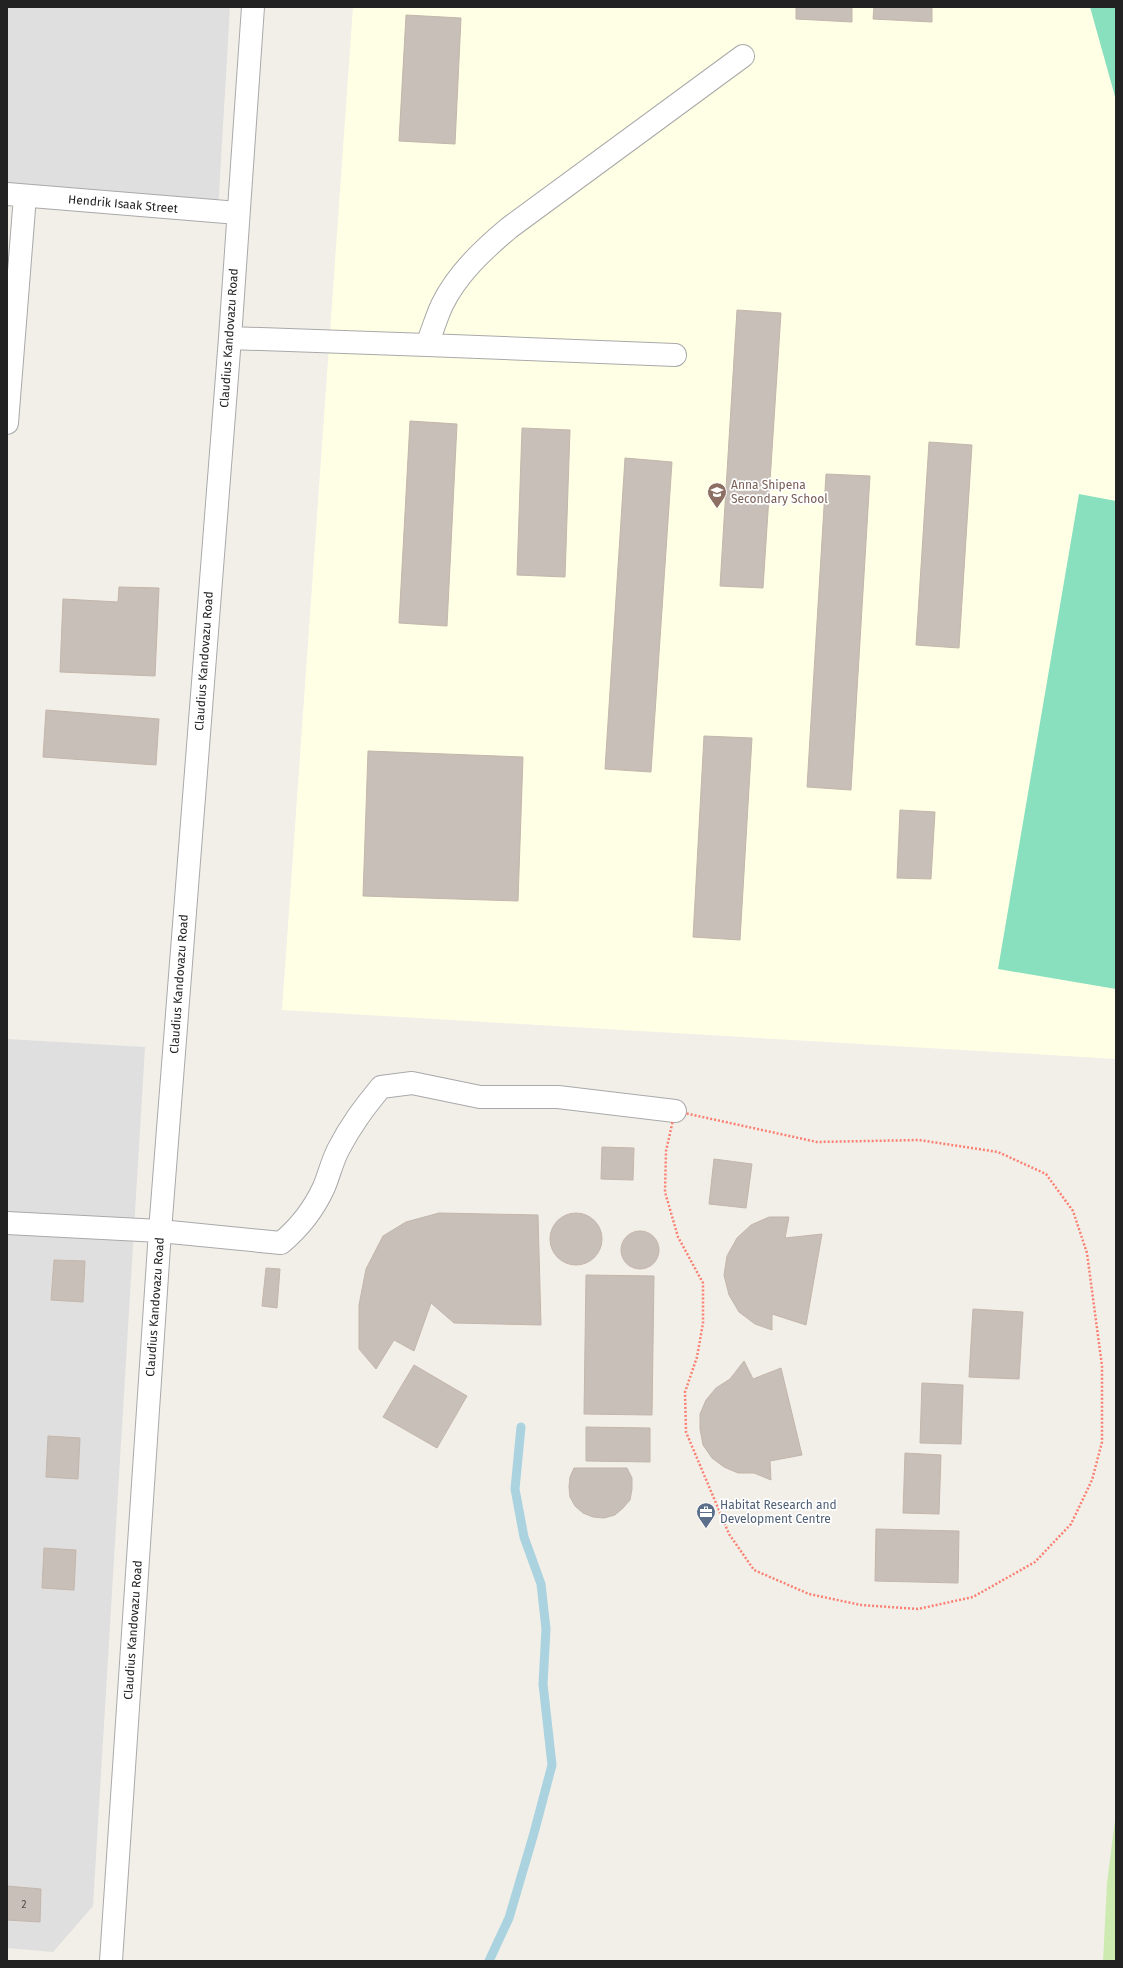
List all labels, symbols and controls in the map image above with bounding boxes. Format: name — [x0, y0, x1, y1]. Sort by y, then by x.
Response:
street label: Hendrik Isaak Street — [68, 192, 179, 216]
street label: Claudius Kandovazu Road — [217, 268, 241, 408]
place label: Anna Shipena Secondary School — [731, 478, 828, 506]
school or university icon: Anna Shipena Secondary School — [706, 481, 728, 509]
street label: Claudius Kandovazu Road — [192, 591, 216, 731]
street label: Claudius Kandovazu Road — [167, 914, 191, 1054]
street label: Claudius Kandovazu Road — [143, 1237, 167, 1377]
place label: Habitat Research and Development Centre — [720, 1498, 837, 1526]
office icon: Habitat Research and Development Centre — [695, 1501, 717, 1529]
street label: Claudius Kandovazu Road — [121, 1560, 145, 1700]
house number: 2 — [22, 1899, 27, 1911]

